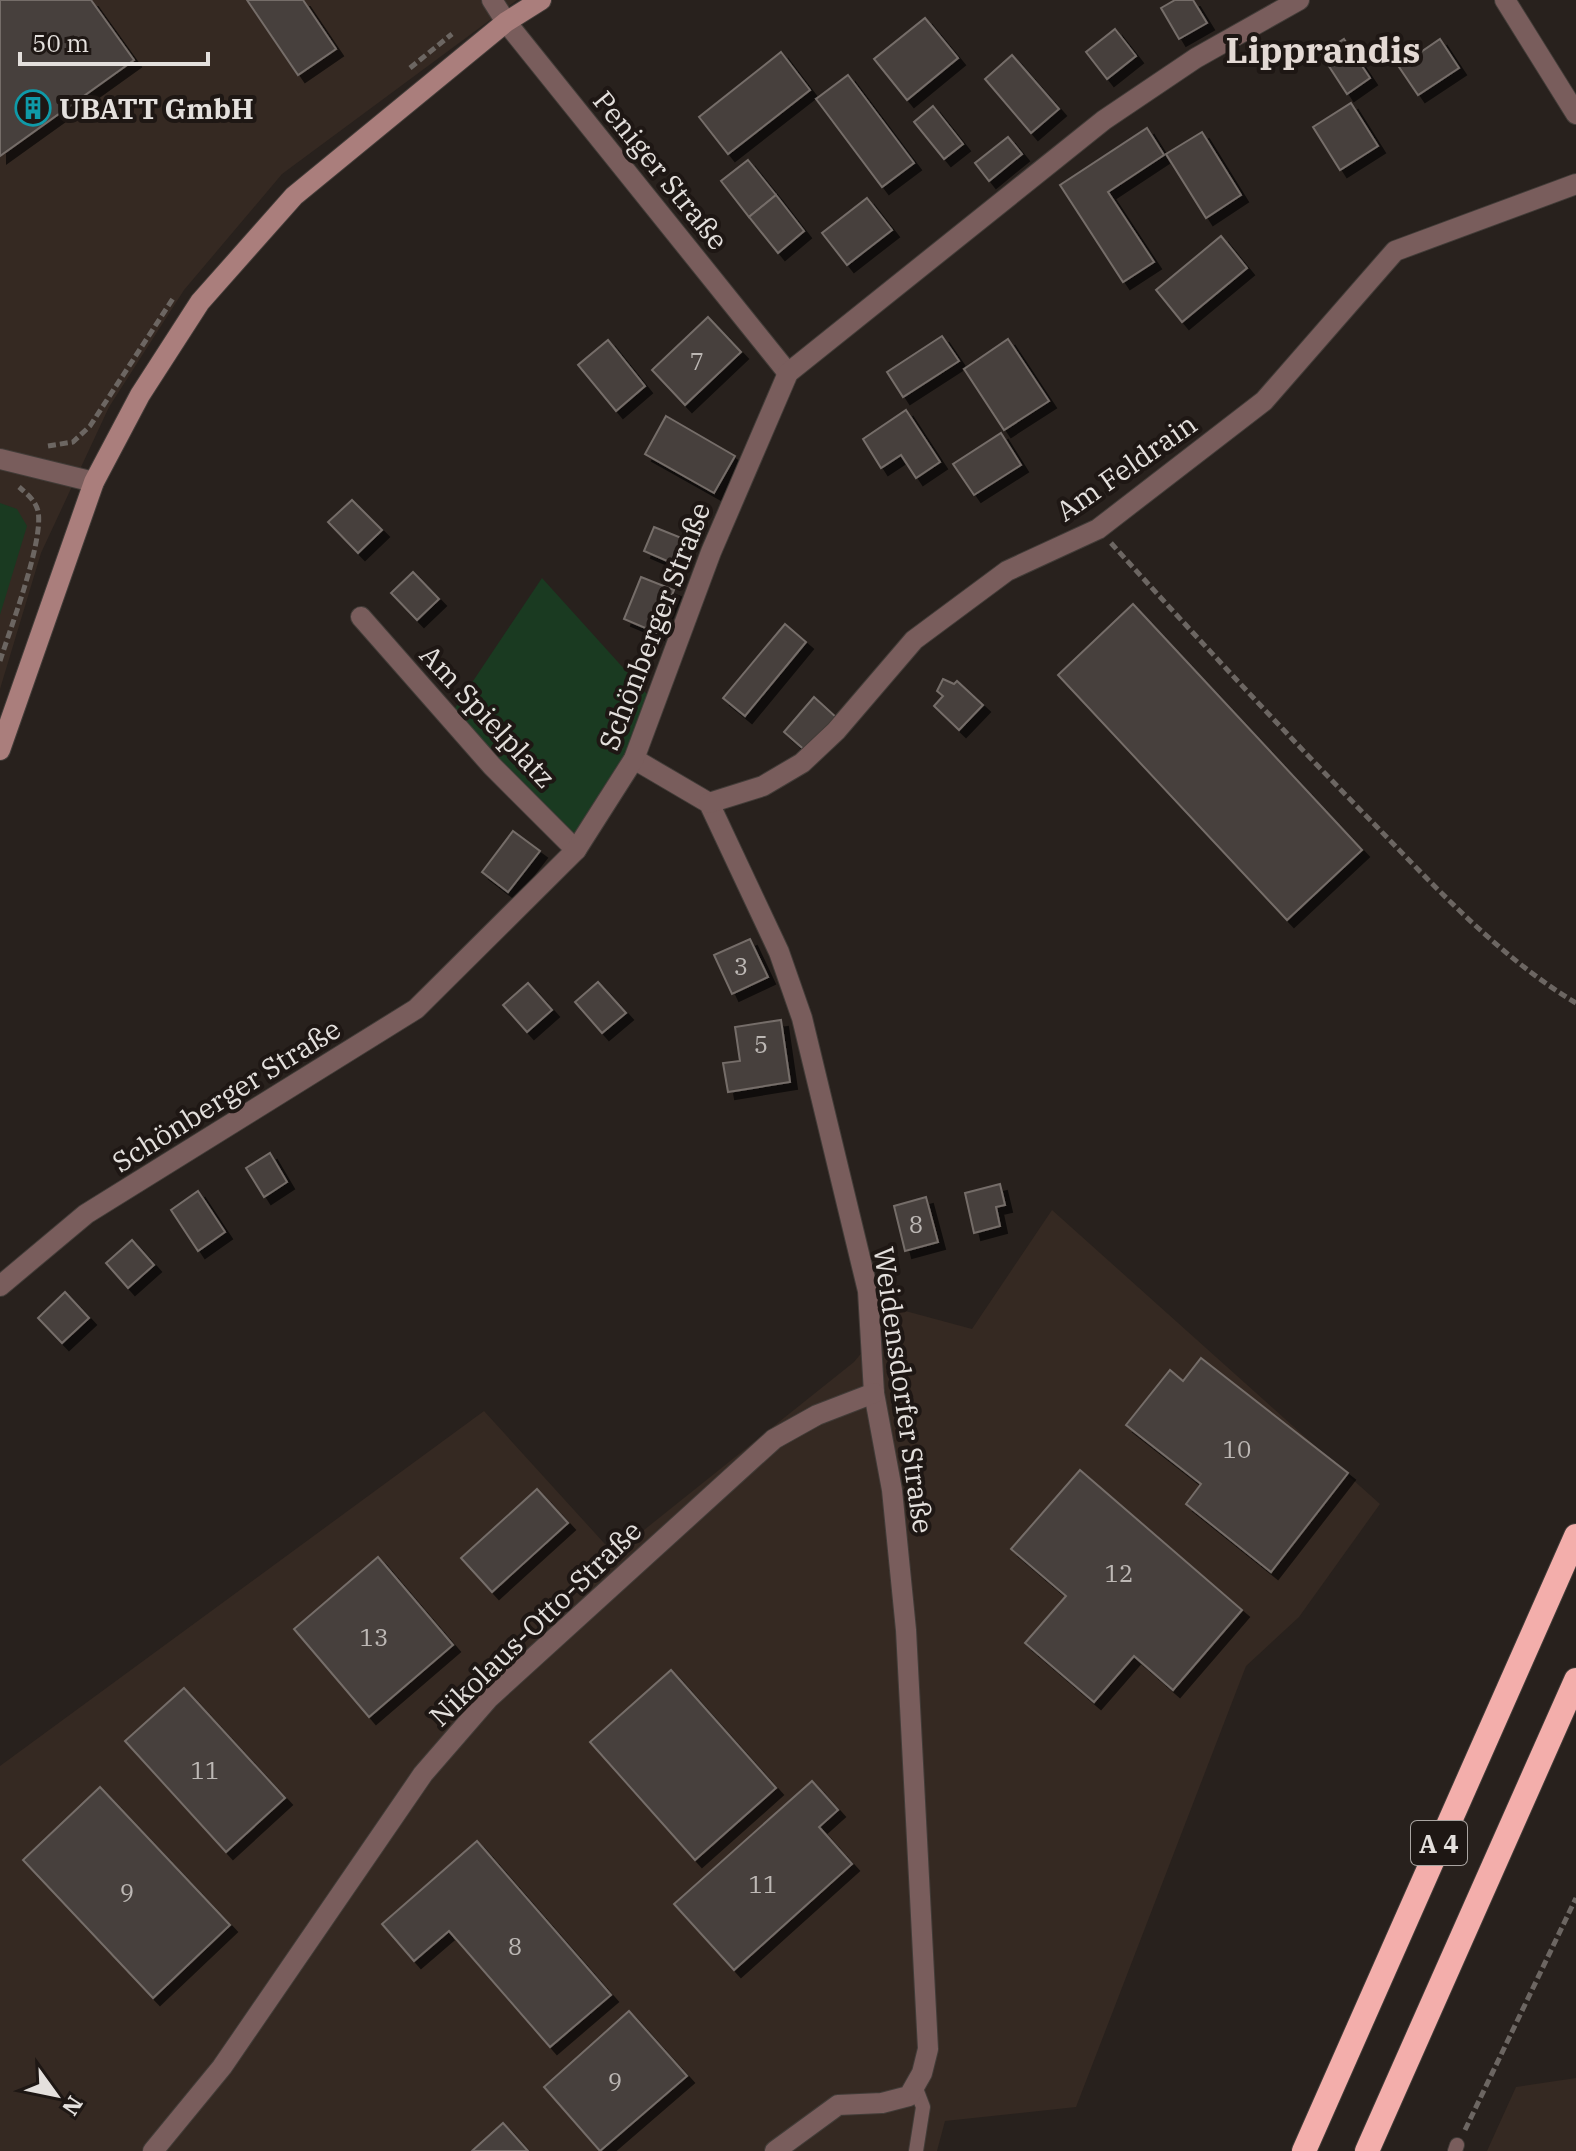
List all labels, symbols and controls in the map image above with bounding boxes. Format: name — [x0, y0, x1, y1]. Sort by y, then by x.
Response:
scale bar — [20, 16, 208, 66]
district label: Lipprandis — [1225, 26, 1421, 73]
text: 50 m — [32, 27, 89, 59]
street label: Peniger Straße — [585, 83, 737, 257]
building icon: UBATT GmbH — [14, 89, 52, 127]
place label: UBATT GmbH — [59, 90, 254, 127]
house number: 7 — [690, 345, 704, 377]
street label: Am Feldrain — [1048, 405, 1204, 529]
street label: Schönberger Straße — [590, 497, 718, 755]
street label: Am Spielplatz — [412, 637, 564, 795]
house number: 3 — [734, 950, 748, 982]
street label: Schönberger Straße — [105, 1010, 347, 1180]
house number: 5 — [754, 1028, 768, 1060]
house number: 8 — [909, 1208, 923, 1240]
street label: Weidensdorfer Straße — [866, 1244, 942, 1536]
house number: 10 — [1223, 1433, 1251, 1465]
street label: Nikolaus-Otto-Straße — [421, 1512, 649, 1734]
house number: 12 — [1105, 1557, 1133, 1589]
house number: 13 — [360, 1621, 388, 1653]
house number: 11 — [191, 1754, 219, 1786]
road number: A 4 — [1411, 1821, 1467, 1865]
house number: 11 — [749, 1868, 777, 1900]
house number: 9 — [120, 1876, 134, 1908]
house number: 8 — [508, 1930, 522, 1962]
north arrow — [16, 2055, 96, 2135]
house number: 9 — [608, 2065, 622, 2097]
text: N — [56, 2091, 90, 2121]

